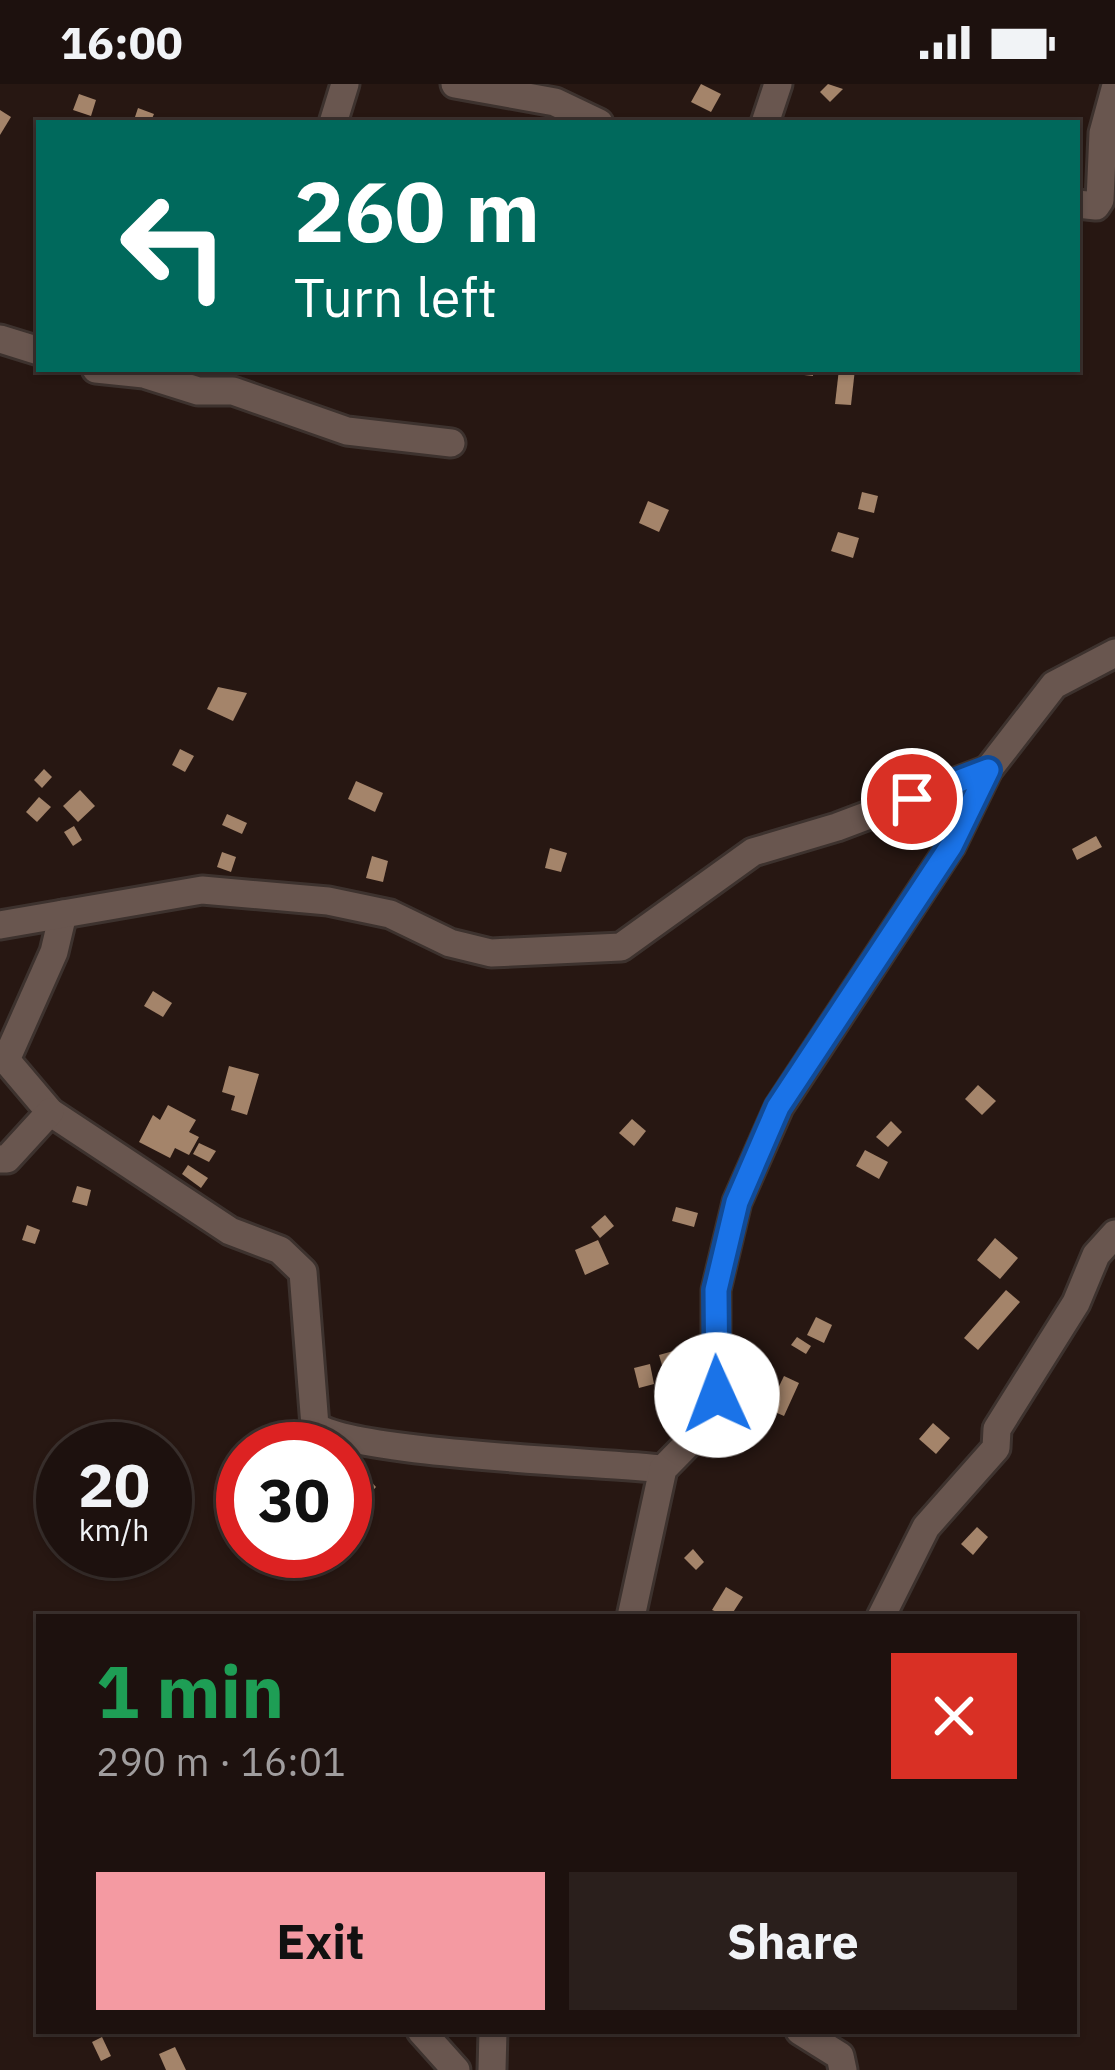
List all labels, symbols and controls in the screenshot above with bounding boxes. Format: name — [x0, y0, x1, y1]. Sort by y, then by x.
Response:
text: 16:00 — [60, 13, 183, 71]
text: 260 m — [294, 156, 540, 265]
icon: left — [96, 168, 252, 324]
text: Turn left — [294, 262, 497, 332]
pin — [861, 748, 963, 850]
icon: arrive — [879, 766, 945, 832]
position arrow — [654, 1332, 780, 1458]
speed limit sign: 30 — [216, 1422, 372, 1578]
text: 20 — [78, 1445, 150, 1524]
text: km/h — [79, 1510, 149, 1549]
text: 1 min — [96, 1644, 284, 1738]
button: close — [891, 1653, 1017, 1779]
text: 290 m · 16:01 — [96, 1736, 346, 1787]
button: Exit — [96, 1872, 545, 2010]
button: Share — [569, 1872, 1017, 2010]

